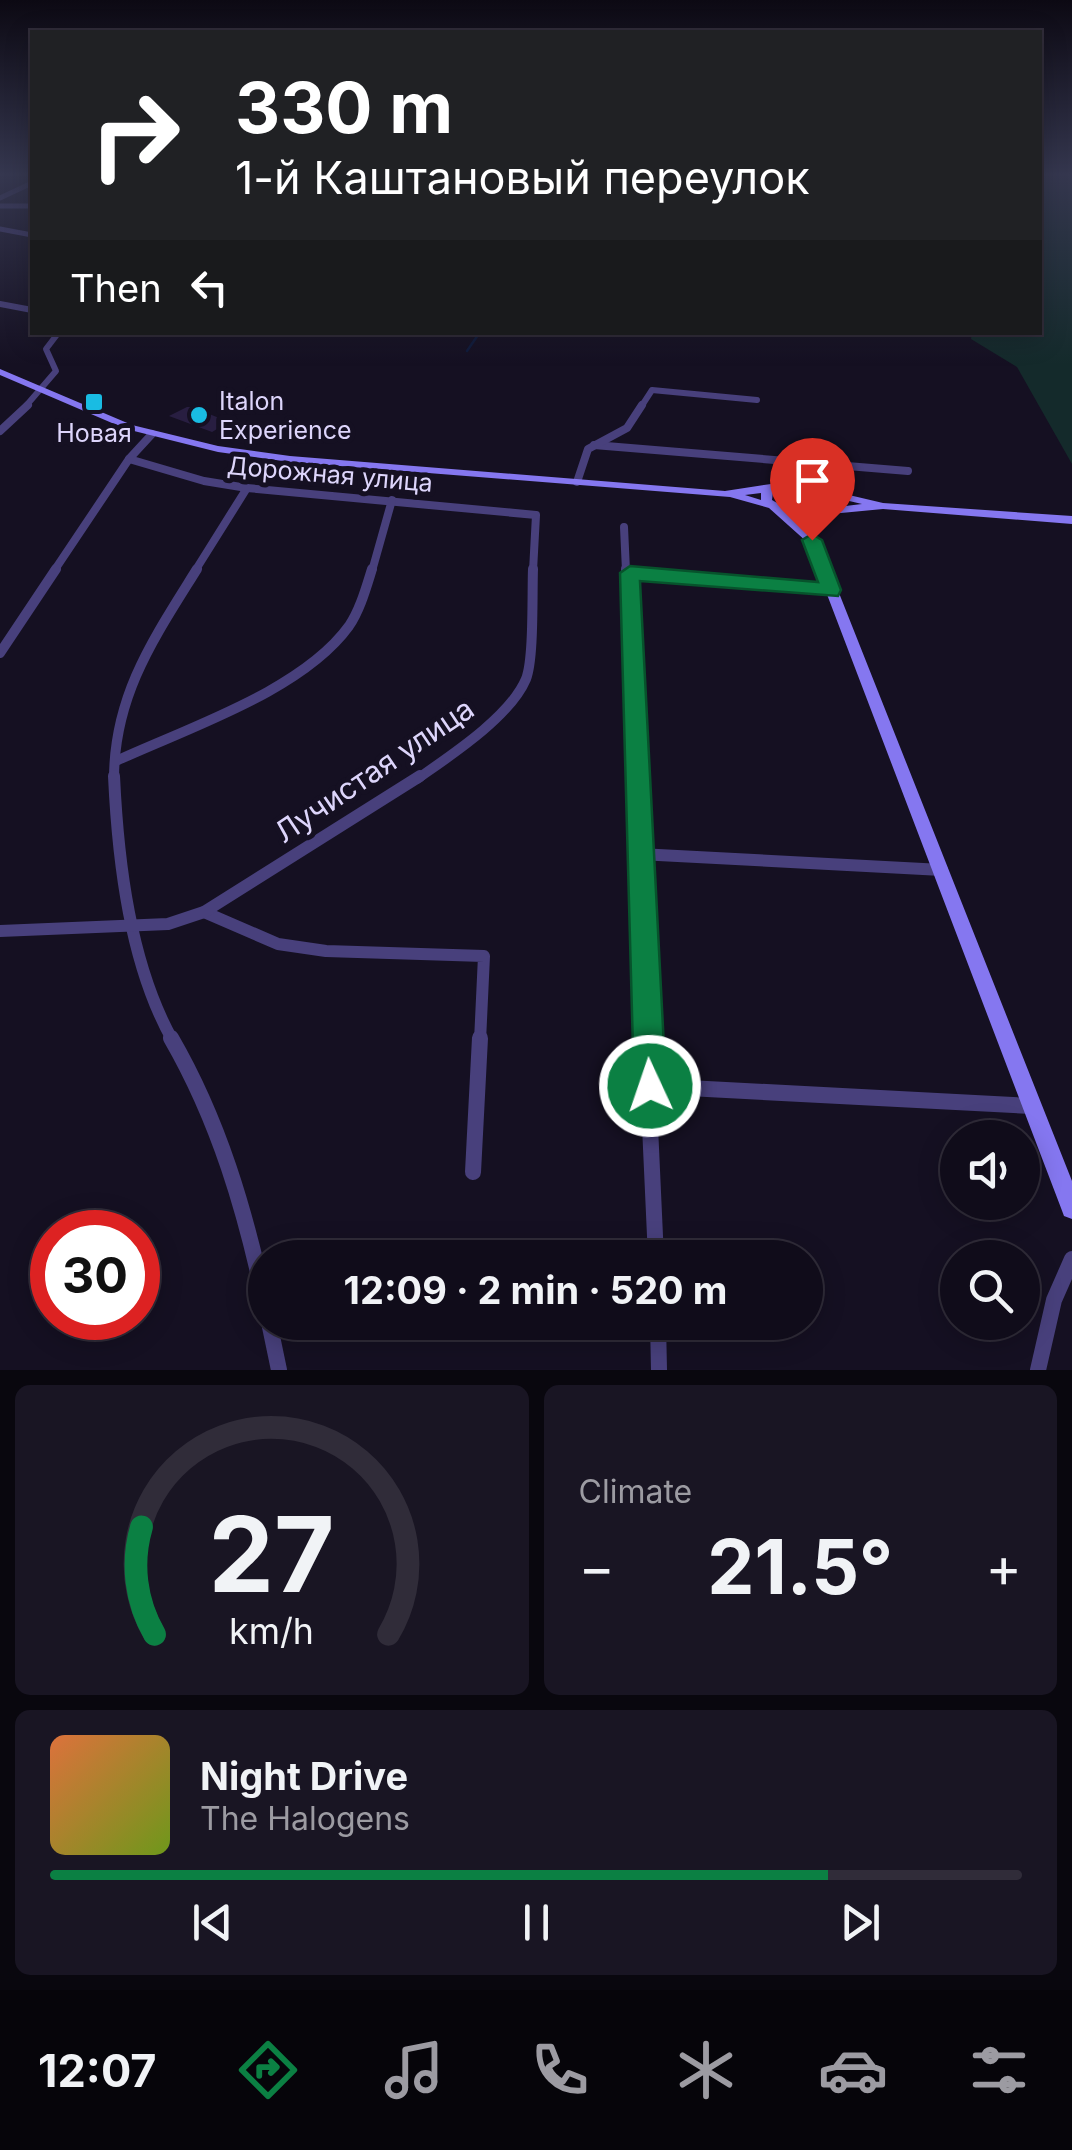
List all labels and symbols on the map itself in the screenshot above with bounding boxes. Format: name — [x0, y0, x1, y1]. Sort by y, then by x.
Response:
place label: Italon Experience — [219, 386, 352, 445]
marker: Новая — [83, 391, 105, 413]
marker: Italon Experience — [188, 404, 210, 426]
place label: Новая — [56, 418, 132, 448]
pin — [770, 438, 855, 541]
street label: Дорожная улица — [226, 450, 434, 498]
street label: Лучистая улица — [267, 690, 481, 850]
position arrow — [598, 1034, 702, 1138]
speed limit sign: 30 — [30, 1210, 160, 1340]

